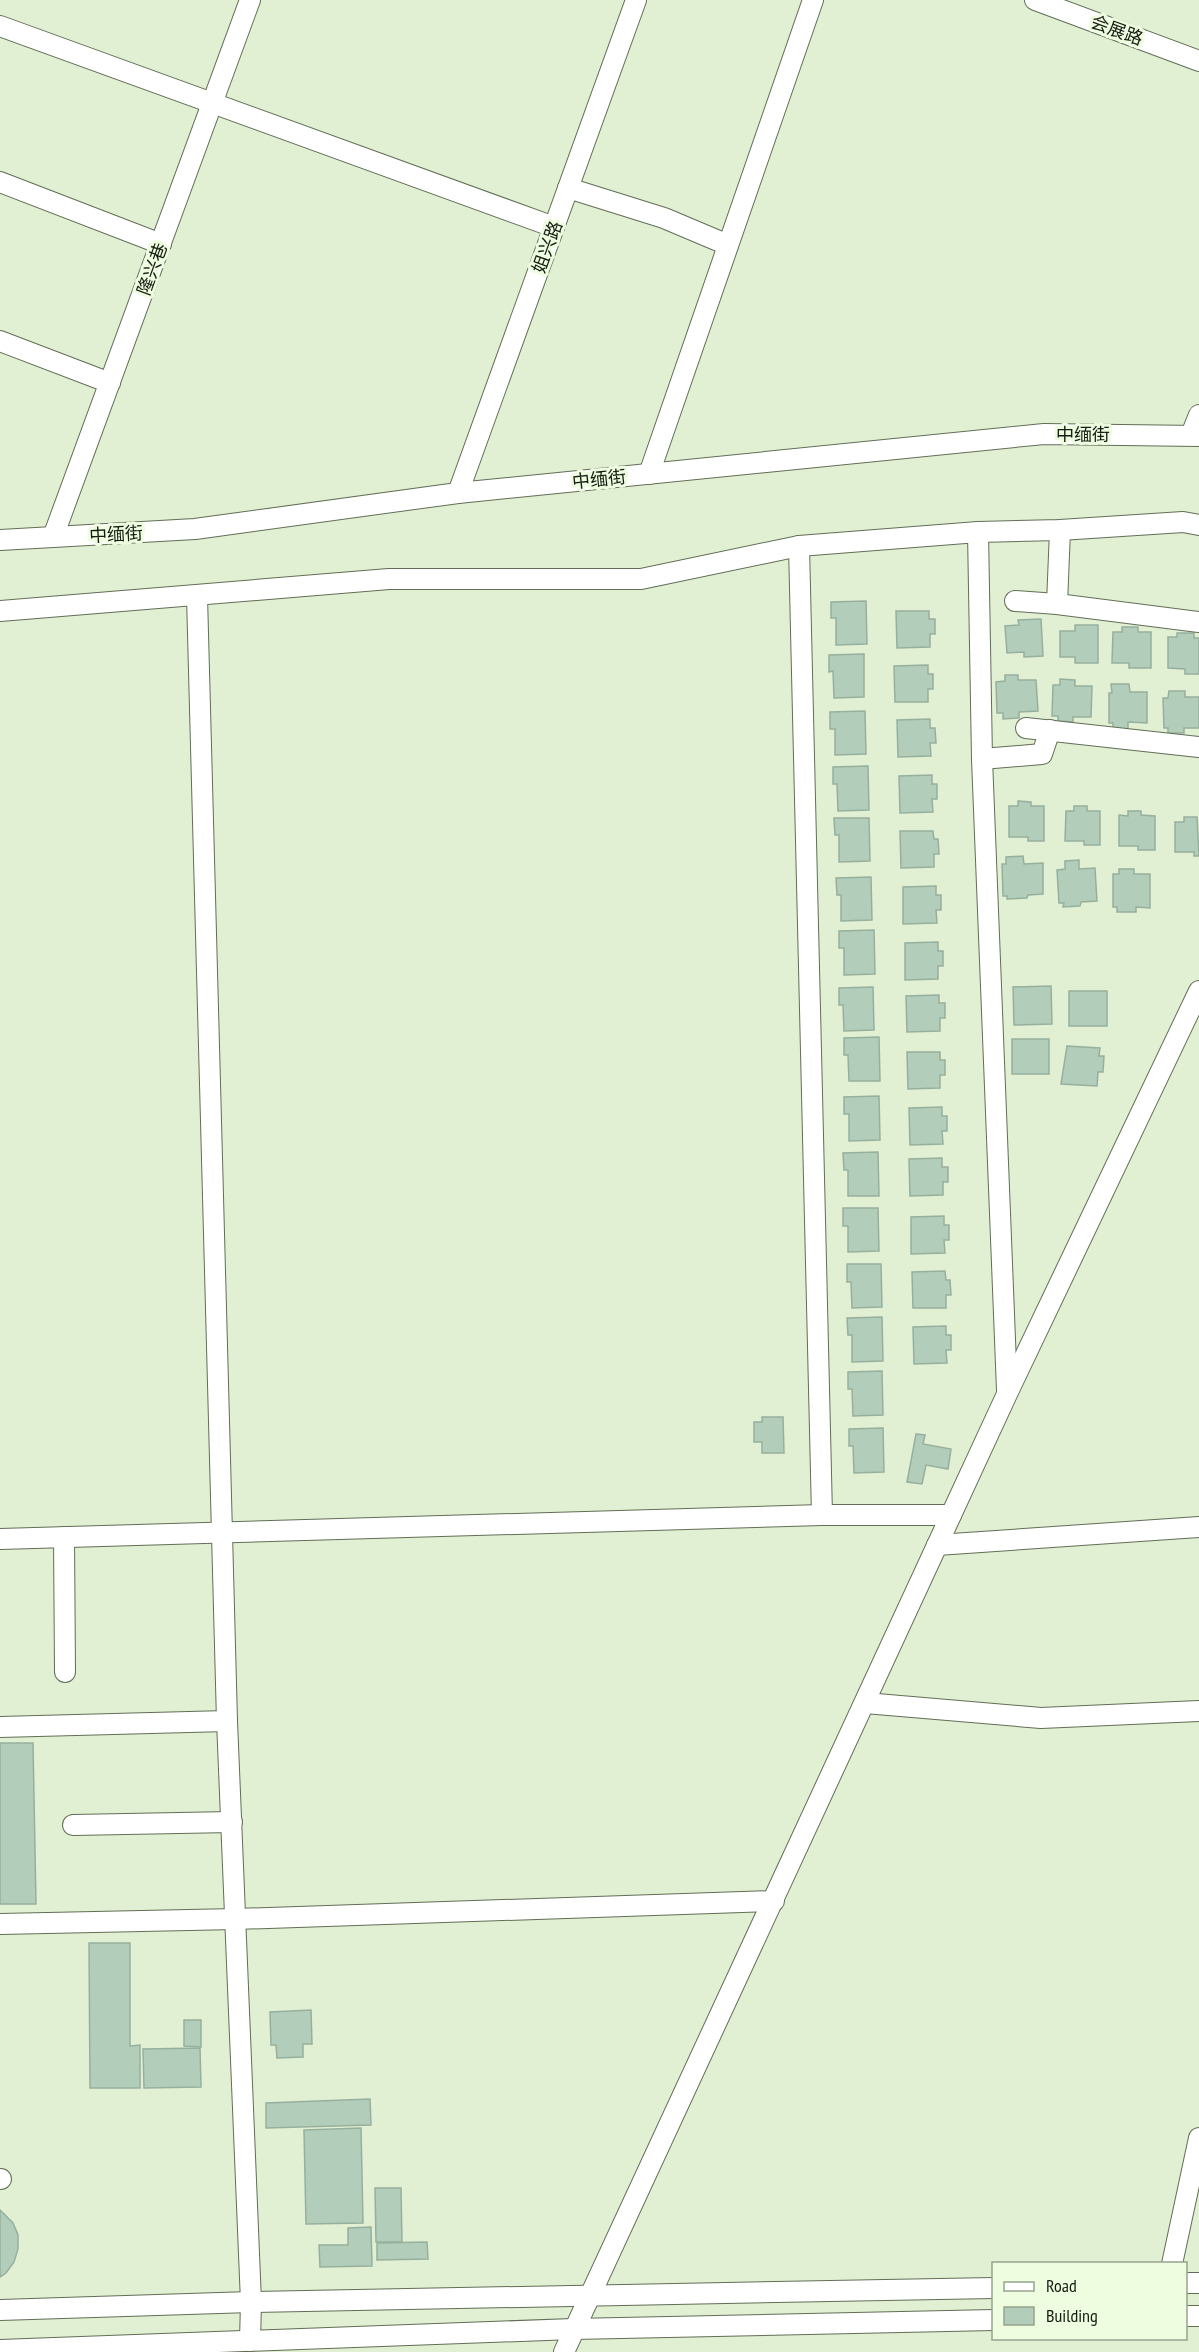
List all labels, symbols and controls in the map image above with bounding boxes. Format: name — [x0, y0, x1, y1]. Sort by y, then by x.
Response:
street label: 会展路 — [1088, 10, 1146, 50]
street label: 姐兴路 — [527, 218, 567, 276]
street label: 隆兴巷 — [132, 240, 172, 298]
street label: 中缅街 — [1056, 423, 1110, 446]
street label: 中缅街 — [571, 465, 627, 493]
street label: 中缅街 — [88, 521, 144, 547]
legend — [992, 2262, 1187, 2340]
text: Road — [1046, 2274, 1077, 2297]
text: Building — [1046, 2304, 1098, 2327]

